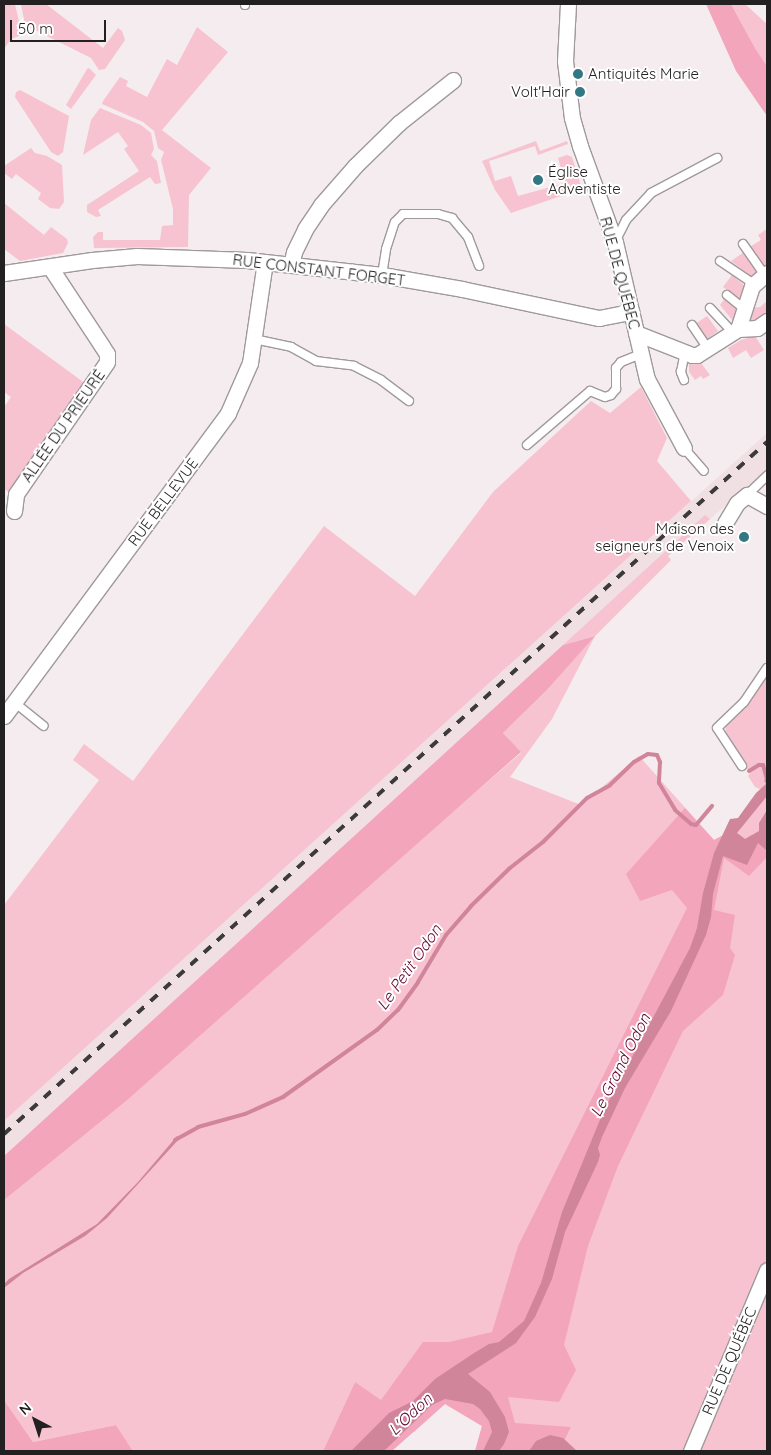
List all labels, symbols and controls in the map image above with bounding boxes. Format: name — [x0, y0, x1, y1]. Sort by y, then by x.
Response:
scale bar — [12, 10, 109, 42]
text: 50 m — [18, 19, 53, 38]
place label: Antiquités Marie — [588, 65, 699, 83]
marker: Antiquités Marie — [572, 68, 584, 80]
place label: Volt'Hair — [511, 83, 570, 101]
marker: Volt'Hair — [574, 86, 586, 98]
place label: Église Adventiste — [548, 162, 621, 197]
marker: Église Adventiste — [532, 174, 544, 186]
street label: RUE DE QUÉBEC — [596, 215, 644, 331]
street label: RUE CONSTANT FORGET — [232, 250, 406, 290]
street label: ALLÉE DU PRIEURÉ — [18, 366, 108, 486]
street label: RUE BELLEVUE — [124, 455, 202, 549]
place label: Maison des seigneurs de Venoix — [595, 519, 734, 554]
marker: Maison des seigneurs de Venoix — [738, 531, 750, 543]
water label: Le Petit Odon — [372, 921, 446, 1013]
water label: Le Grand Odon — [586, 1010, 654, 1120]
street label: RUE DE QUÉBEC — [698, 1304, 760, 1418]
water label: L'Odon — [384, 1389, 436, 1439]
north arrow — [10, 1395, 60, 1445]
text: N — [16, 1398, 35, 1419]

